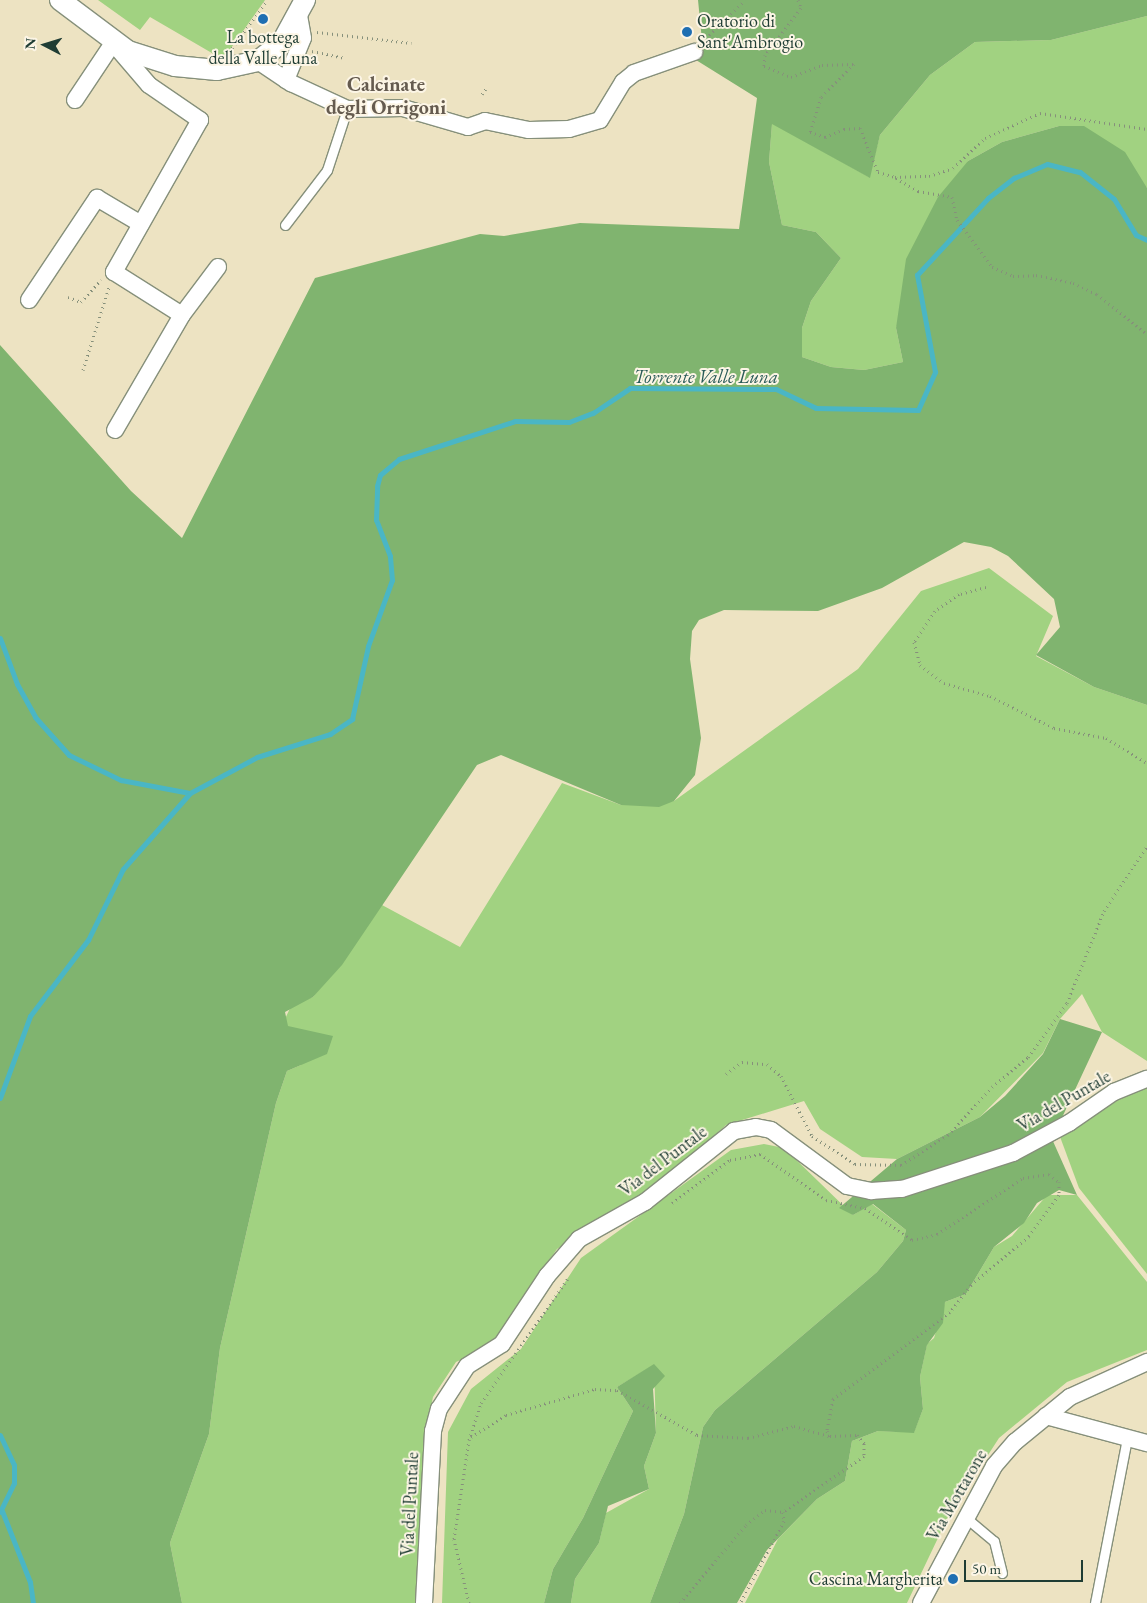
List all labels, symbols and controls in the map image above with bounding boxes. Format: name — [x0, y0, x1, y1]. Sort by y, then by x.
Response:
place label: Oratorio di Sant'Ambrogio — [697, 11, 803, 54]
marker: La bottega della Valle Luna — [257, 13, 269, 25]
north arrow — [20, 20, 70, 70]
marker: Oratorio di Sant'Ambrogio — [681, 26, 693, 38]
place label: La bottega della Valle Luna — [209, 27, 317, 70]
text: N — [21, 37, 40, 50]
district label: Calcinate degli Orrigoni — [326, 73, 446, 120]
water label: Torrente Valle Luna — [634, 366, 778, 388]
street label: Via del Puntale — [1014, 1066, 1114, 1136]
street label: Via del Puntale — [615, 1121, 711, 1201]
street label: Via Mottarone — [922, 1446, 992, 1544]
street label: Via del Puntale — [396, 1451, 424, 1557]
scale bar — [967, 1550, 1086, 1582]
text: 50 m — [972, 1559, 1001, 1578]
place label: Cascina Margherita — [809, 1568, 943, 1590]
marker: Cascina Margherita — [947, 1573, 959, 1585]

